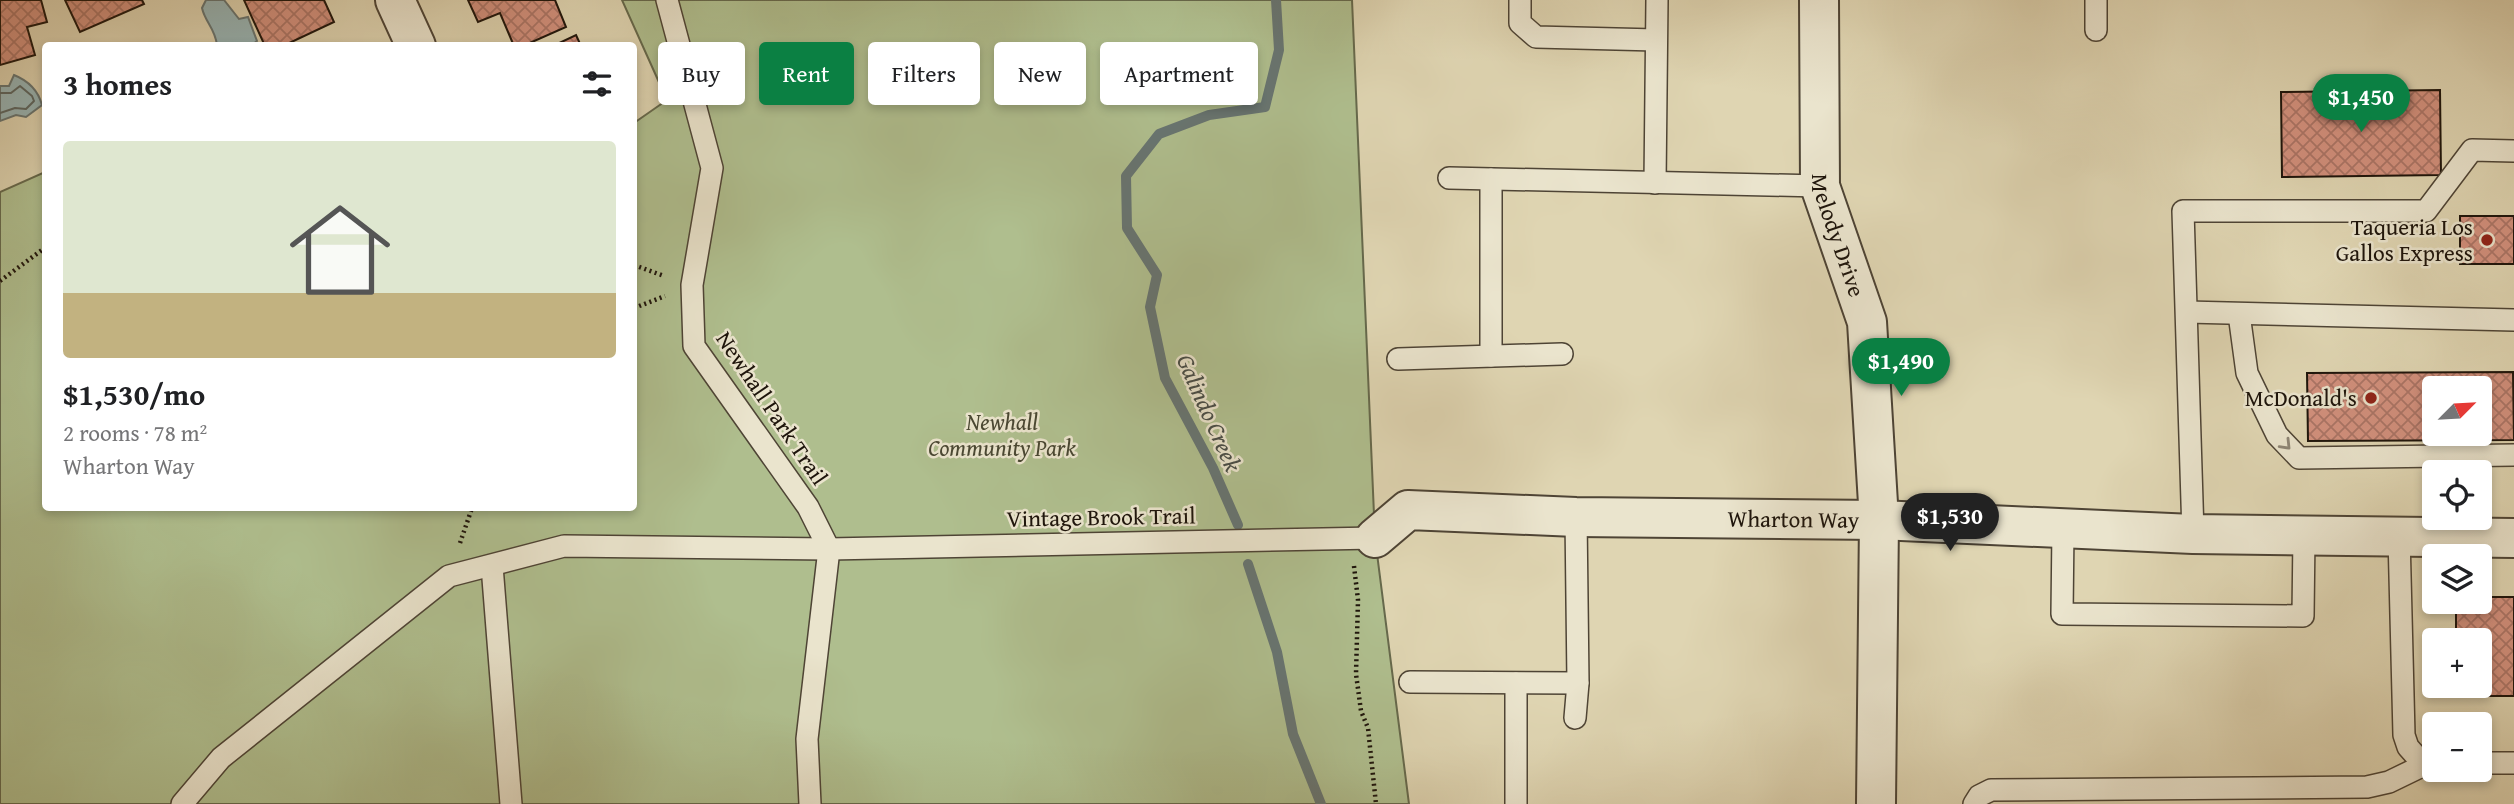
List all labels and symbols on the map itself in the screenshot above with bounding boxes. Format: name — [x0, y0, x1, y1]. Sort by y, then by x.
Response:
pin: $1,450 — [2304, 74, 2418, 134]
street label: Melody Drive — [1804, 174, 1874, 301]
place label: Taqueria Los Gallos Express — [2336, 210, 2473, 269]
marker: Taqueria Los Gallos Express — [2479, 232, 2495, 248]
street label: Newhall Park Trail — [709, 324, 836, 491]
pin: $1,490 — [1844, 338, 1958, 398]
water label: Galindo Creek — [1168, 349, 1251, 477]
north arrow — [2422, 376, 2492, 446]
place label: McDonald's — [2245, 381, 2357, 414]
marker: McDonald's — [2363, 390, 2379, 406]
park label: Newhall Community Park — [928, 405, 1076, 464]
one-way arrow — [2277, 437, 2290, 450]
pin: $1,530 — [1893, 494, 2007, 553]
street label: Vintage Brook Trail — [1006, 498, 1196, 535]
street label: Wharton Way — [1728, 502, 1860, 536]

